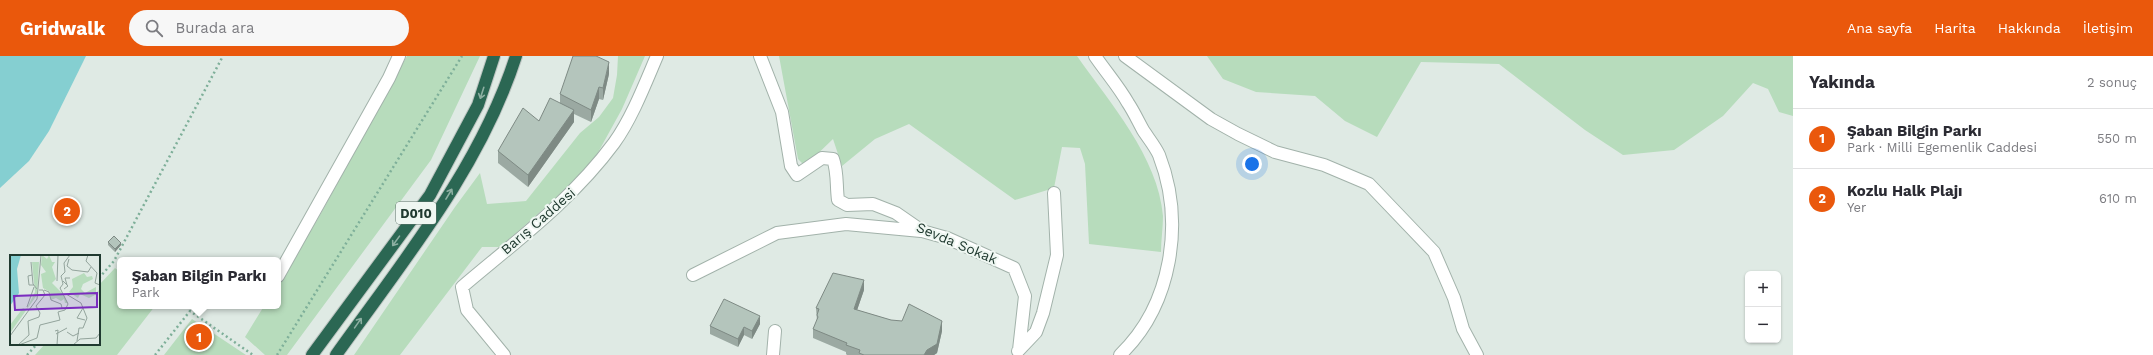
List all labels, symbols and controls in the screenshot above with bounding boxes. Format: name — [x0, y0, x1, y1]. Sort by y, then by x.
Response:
search box — [129, 10, 409, 46]
text: Gridwalk — [20, 17, 105, 40]
icon: search — [143, 17, 165, 39]
text: Burada ara — [175, 19, 254, 37]
text: Ana sayfa — [1847, 20, 1912, 36]
text: Harita — [1934, 20, 1976, 36]
text: Hakkında — [1998, 20, 2061, 36]
text: İletişim — [2083, 20, 2133, 36]
text: Yakında — [1809, 72, 1875, 92]
text: 2 sonuç — [2087, 75, 2137, 90]
one-way arrow — [478, 86, 485, 99]
text: Şaban Bilgin Parkı — [1847, 122, 1982, 140]
text: 1 — [1819, 131, 1825, 146]
text: 550 m — [2097, 131, 2137, 146]
text: Park · Milli Egemenlik Caddesi — [1847, 140, 2037, 155]
your location — [1242, 154, 1262, 174]
text: Kozlu Halk Plajı — [1847, 182, 1962, 200]
street label: Barış Caddesi — [498, 184, 578, 258]
one-way arrow — [445, 188, 453, 200]
text: 2 — [1818, 191, 1826, 206]
text: 610 m — [2099, 191, 2137, 206]
pin: 2 — [54, 196, 80, 226]
text: Yer — [1847, 200, 1866, 215]
road number: D010 — [396, 202, 436, 224]
street label: Sevda Sokak — [914, 219, 1000, 267]
one-way arrow — [391, 235, 400, 246]
inset map — [10, 255, 100, 345]
popup — [117, 257, 281, 309]
text: Şaban Bilgin Parkı — [132, 267, 266, 285]
map controls — [1745, 271, 1781, 343]
button: + — [1745, 271, 1781, 307]
text: Park — [132, 285, 160, 300]
button: − — [1745, 307, 1781, 343]
one-way arrow — [354, 318, 362, 329]
pin: 1 — [186, 322, 212, 352]

